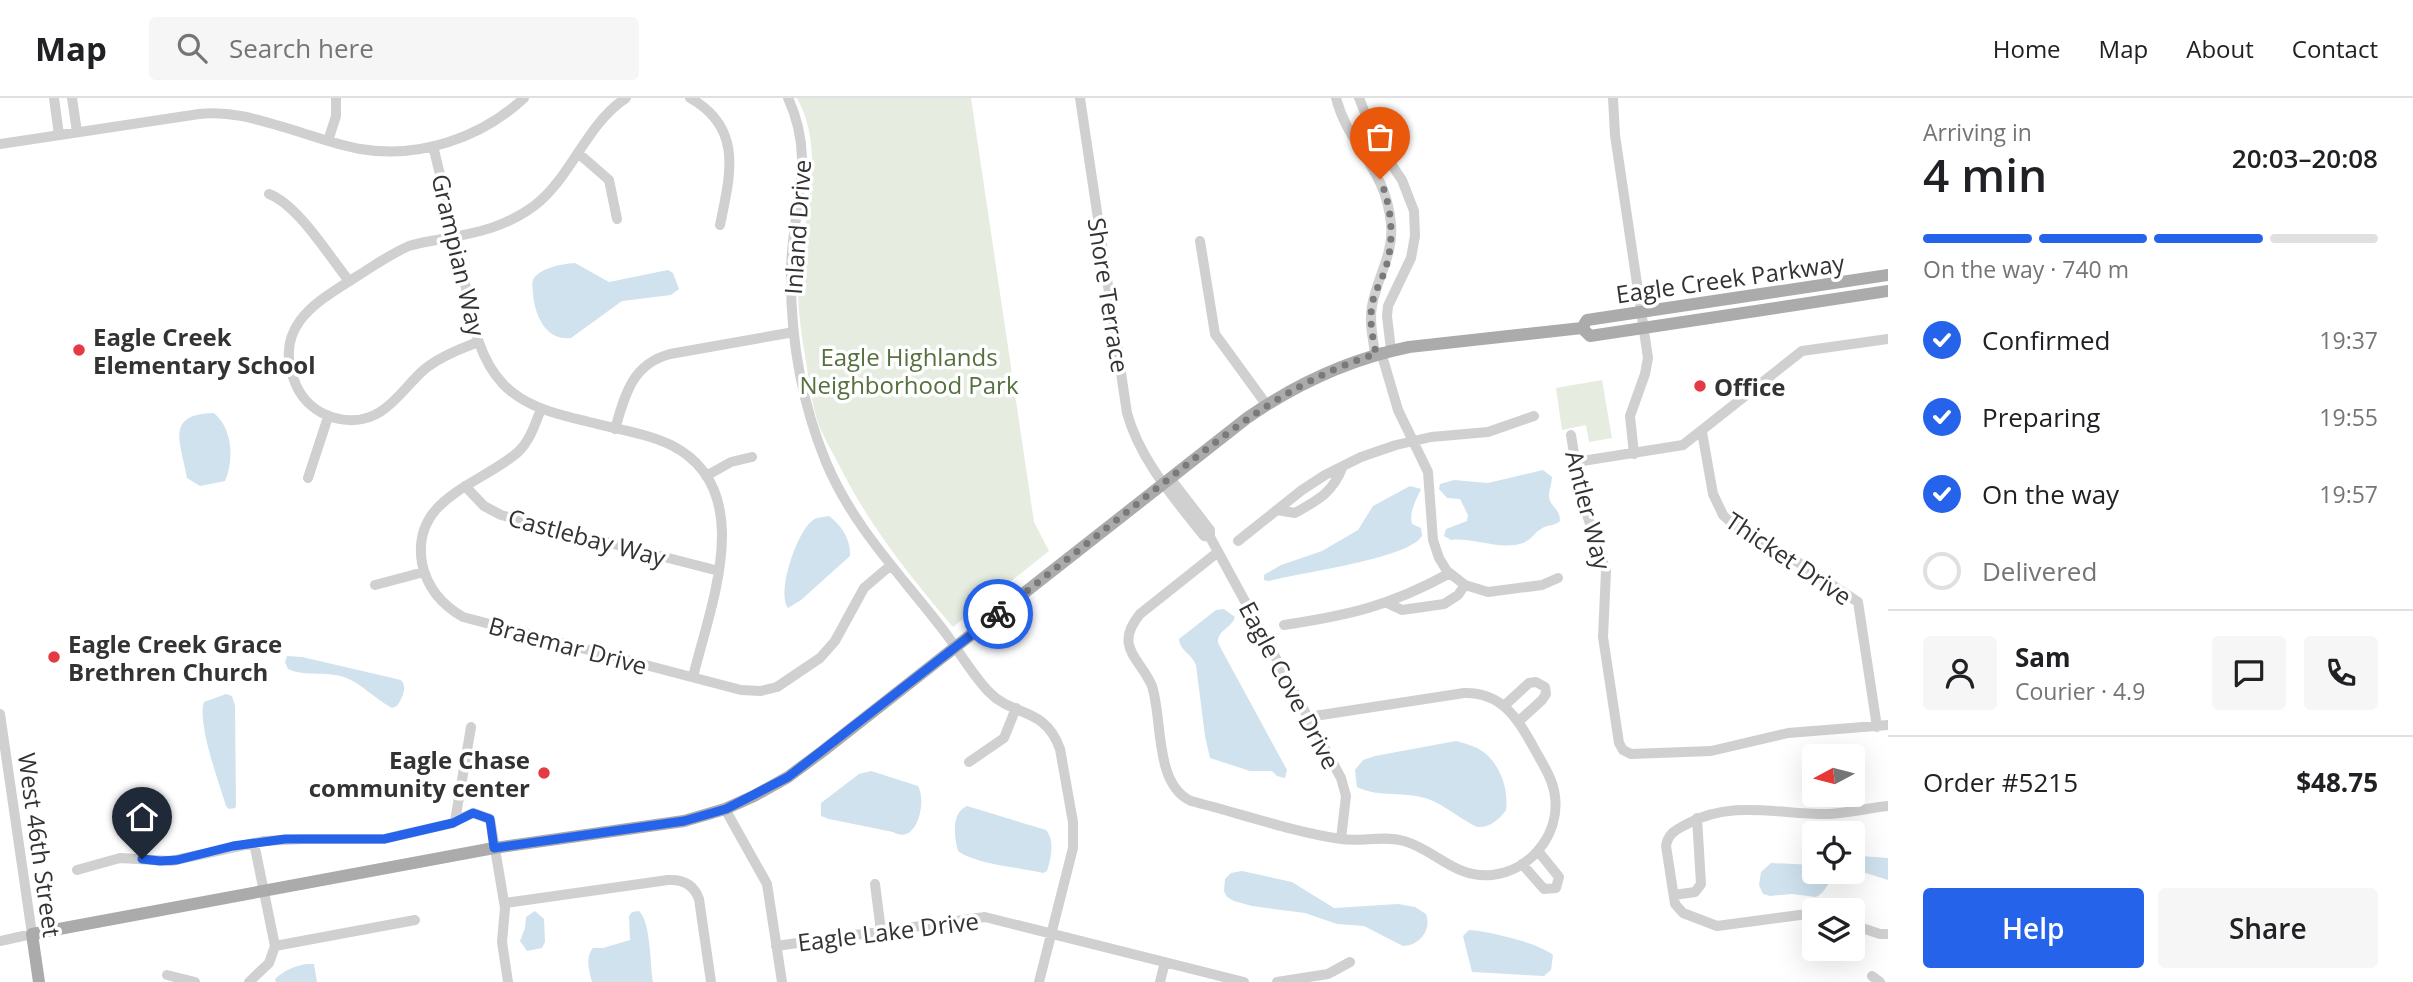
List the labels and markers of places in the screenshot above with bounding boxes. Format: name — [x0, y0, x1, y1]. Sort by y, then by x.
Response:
pin — [1350, 107, 1410, 179]
place label: Eagle Creek Elementary School — [93, 320, 316, 381]
marker: Eagle Creek Elementary School — [71, 342, 87, 358]
place label: Office — [1714, 370, 1786, 403]
marker: Office — [1692, 378, 1708, 394]
place label: Eagle Creek Grace Brethren Church — [68, 627, 282, 688]
marker: Eagle Creek Grace Brethren Church — [46, 649, 62, 665]
place label: Eagle Chase community center — [309, 743, 530, 804]
marker: Eagle Chase community center — [536, 765, 552, 781]
pin — [112, 787, 172, 859]

